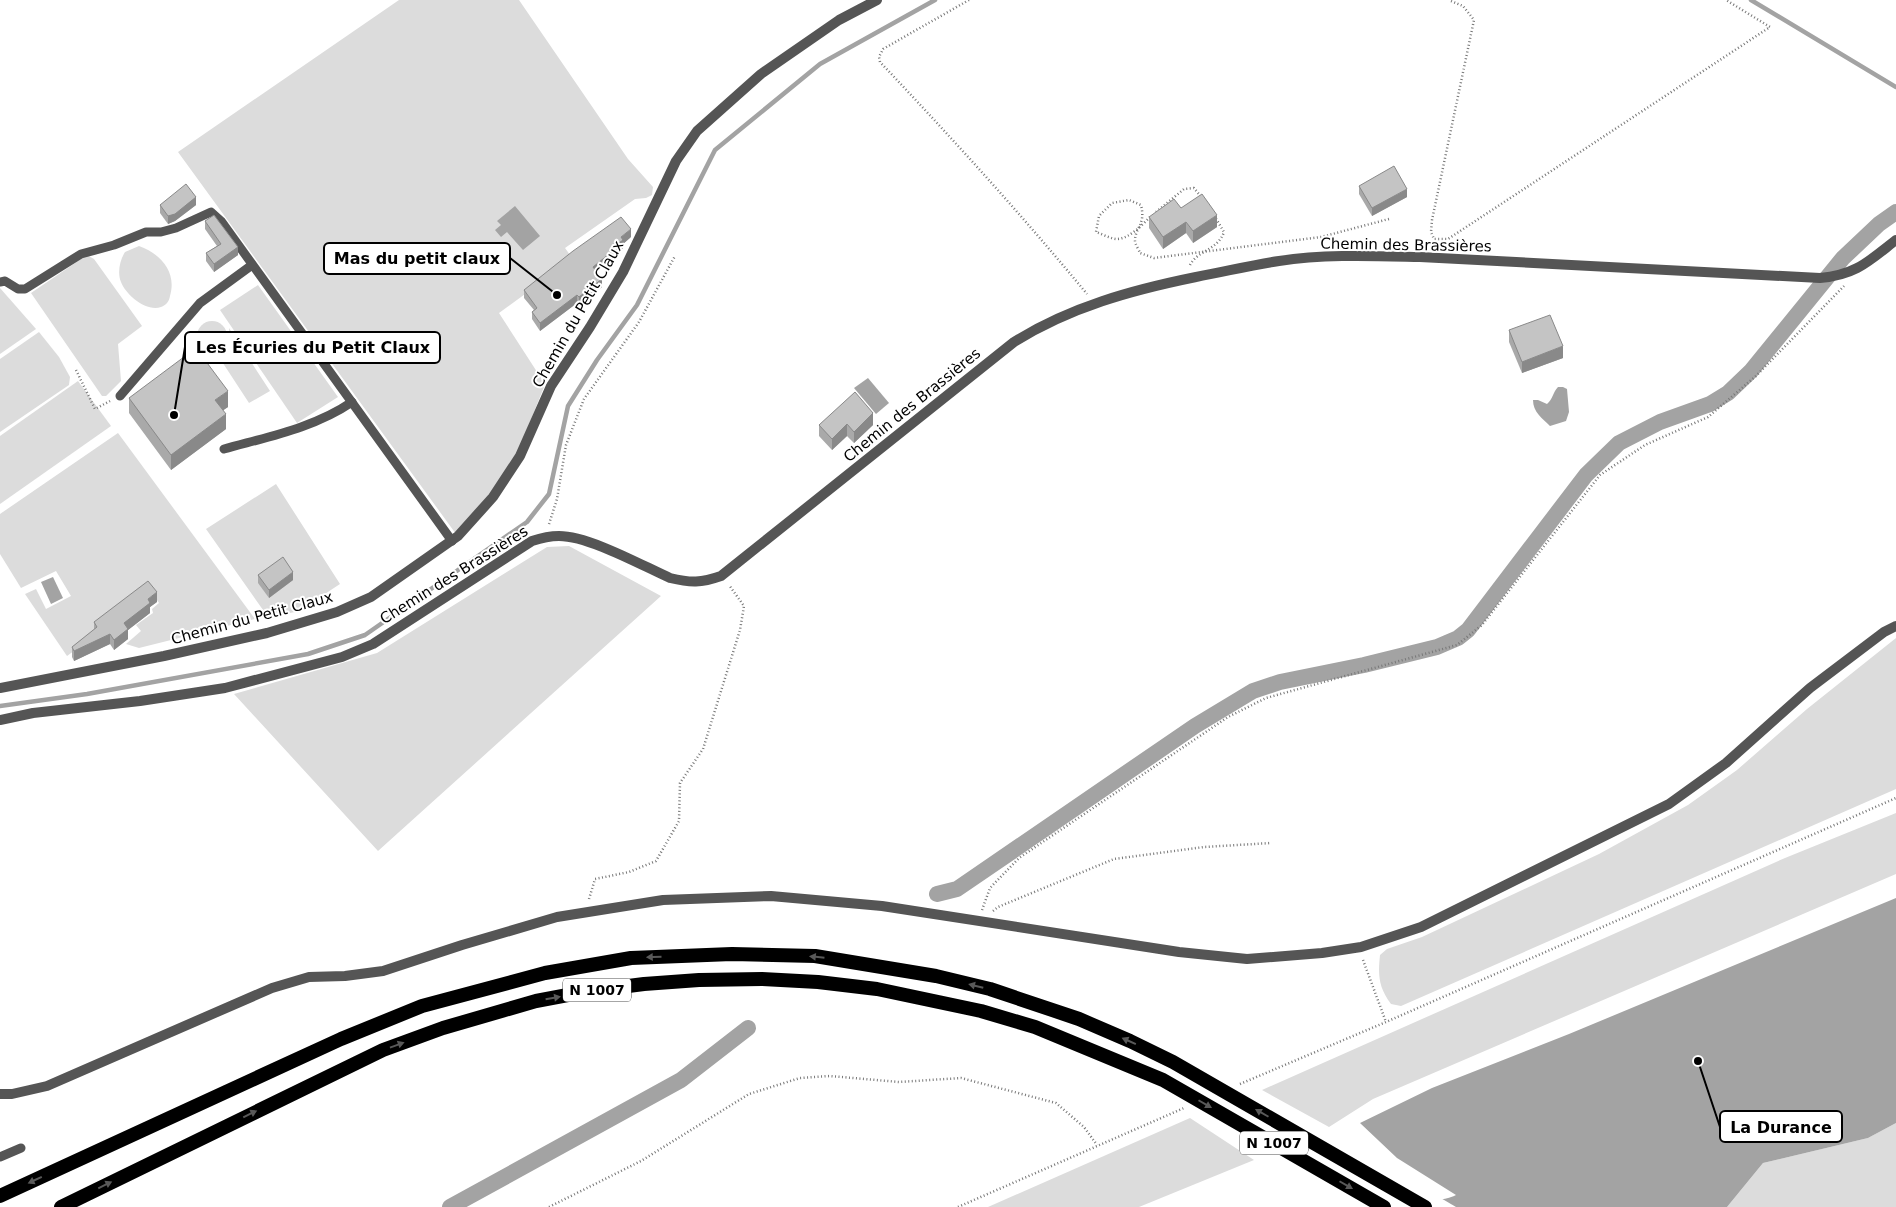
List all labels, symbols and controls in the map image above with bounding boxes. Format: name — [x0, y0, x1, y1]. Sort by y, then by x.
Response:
street label: Chemin des Brassières — [1320, 235, 1492, 255]
street label: Chemin du Petit Claux — [529, 237, 628, 391]
callout: Mas du petit claux — [324, 243, 510, 274]
text: Mas du petit claux — [334, 249, 501, 268]
callout: Les Écuries du Petit Claux — [185, 332, 440, 363]
text: Les Écuries du Petit Claux — [196, 338, 431, 357]
street label: Chemin des Brassières — [840, 344, 984, 466]
street label: Chemin des Brassières — [377, 522, 531, 628]
street label: Chemin du Petit Claux — [169, 588, 335, 648]
one-way arrow — [808, 953, 824, 961]
one-way arrow — [646, 954, 662, 962]
road number: N 1007 — [563, 978, 631, 1002]
one-way arrow — [969, 982, 984, 990]
one-way arrow — [545, 993, 561, 1001]
one-way arrow — [1122, 1036, 1136, 1044]
one-way arrow — [390, 1040, 405, 1048]
one-way arrow — [1198, 1100, 1212, 1109]
one-way arrow — [1255, 1109, 1269, 1117]
one-way arrow — [243, 1110, 257, 1118]
callout: La Durance — [1720, 1111, 1842, 1142]
text: La Durance — [1730, 1118, 1832, 1137]
road number: N 1007 — [1240, 1132, 1308, 1154]
one-way arrow — [28, 1175, 43, 1184]
one-way arrow — [97, 1181, 112, 1190]
one-way arrow — [1339, 1181, 1354, 1189]

